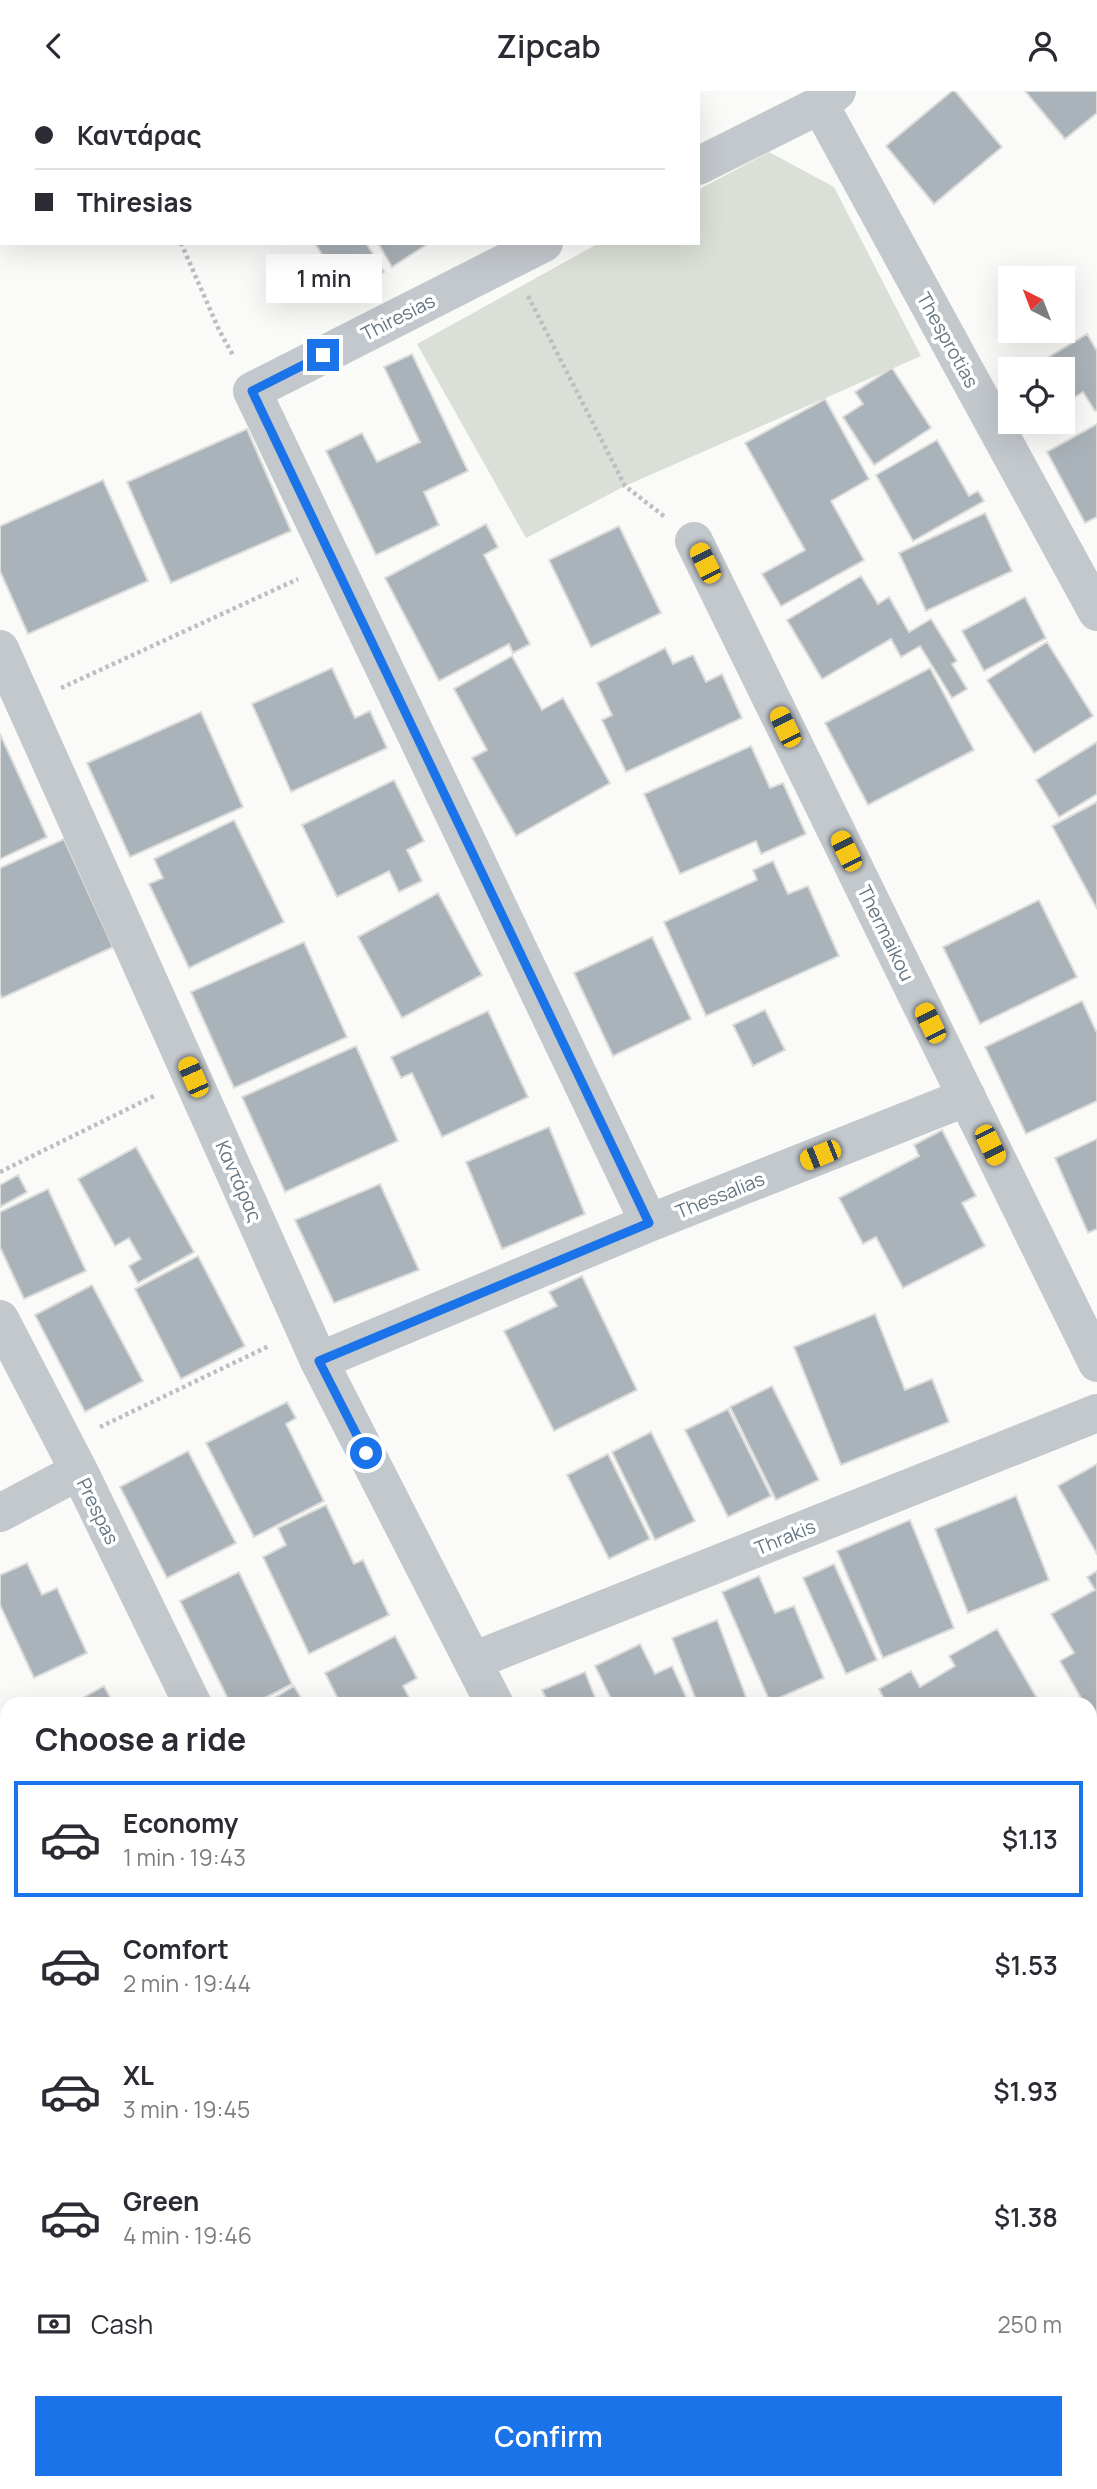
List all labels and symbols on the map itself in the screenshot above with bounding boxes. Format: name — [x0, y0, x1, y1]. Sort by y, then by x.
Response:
callout: 1 min — [265, 253, 381, 303]
north arrow — [998, 266, 1074, 343]
street label: Thiresias — [357, 287, 439, 347]
street label: Thesprotias — [911, 288, 985, 392]
route end — [307, 339, 339, 371]
car — [687, 540, 724, 586]
car — [767, 704, 804, 750]
car — [828, 828, 865, 874]
street label: Thermaikou — [852, 881, 920, 985]
car — [912, 1000, 949, 1046]
car — [175, 1054, 212, 1100]
car — [972, 1122, 1009, 1168]
street label: Καντάρας — [210, 1136, 268, 1226]
car — [797, 1137, 844, 1173]
street label: Thessalias — [672, 1165, 768, 1225]
route start — [350, 1437, 382, 1469]
street label: Prespas — [71, 1473, 125, 1549]
street label: Thrakis — [751, 1513, 819, 1561]

